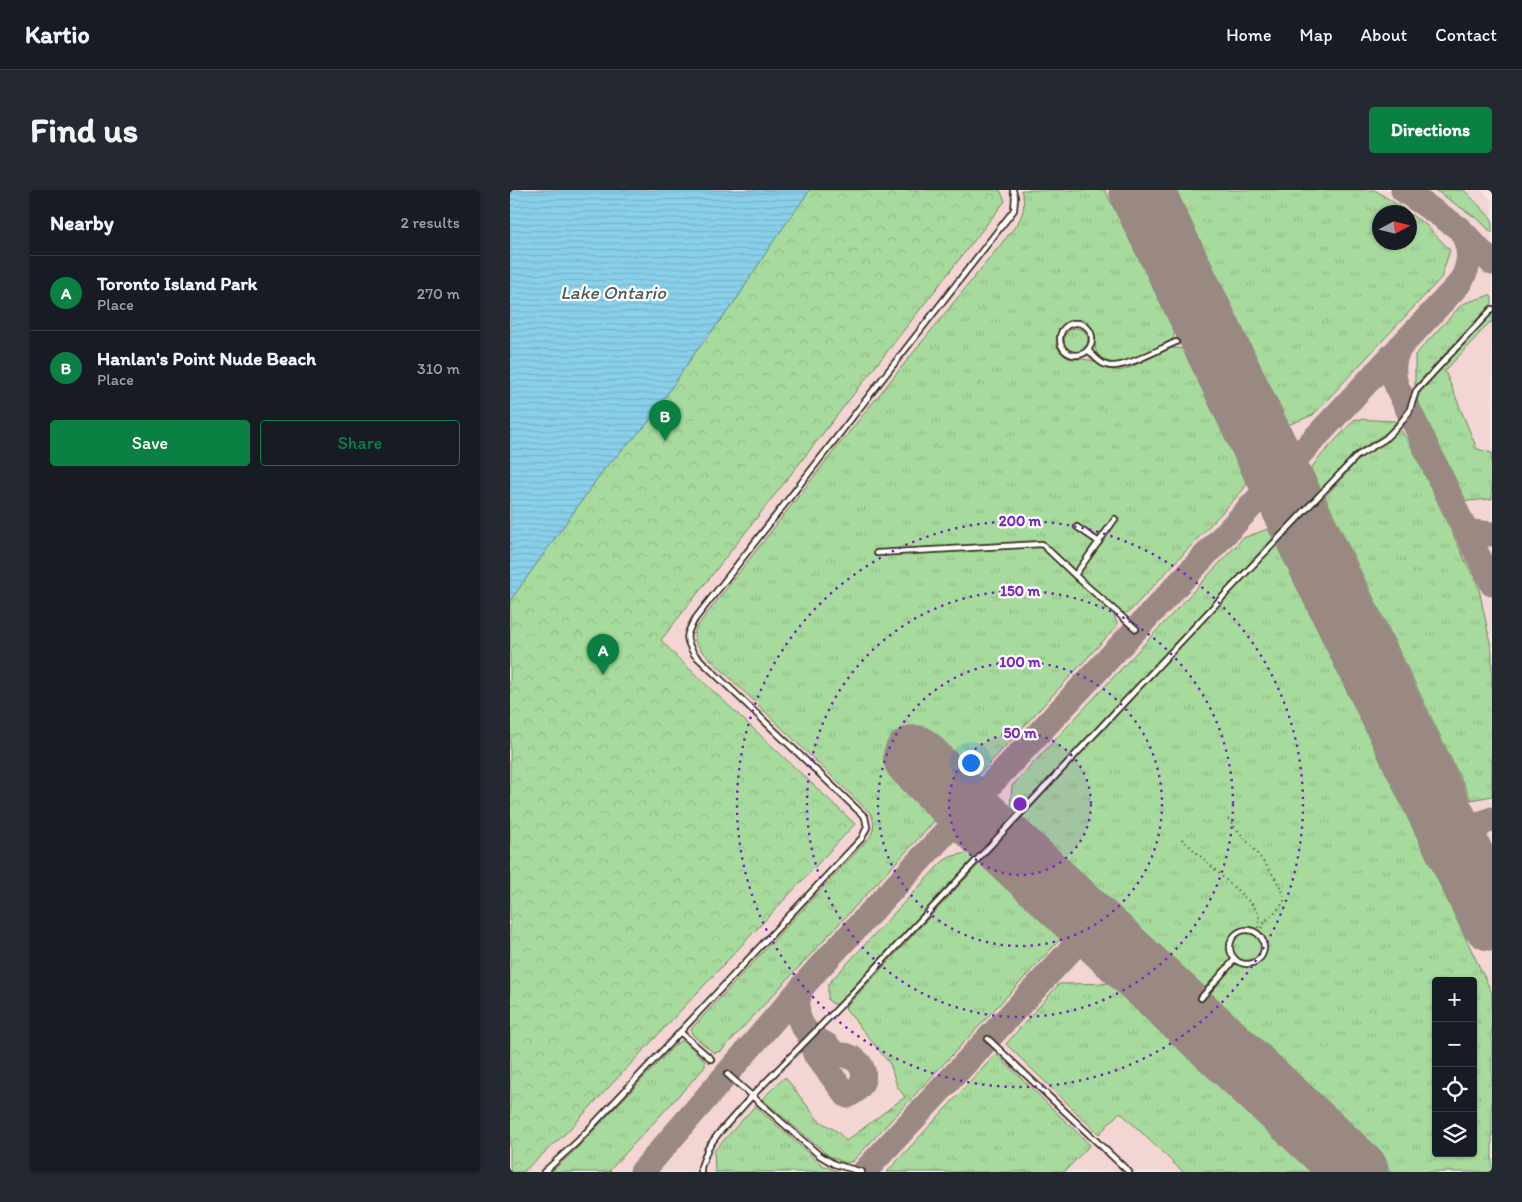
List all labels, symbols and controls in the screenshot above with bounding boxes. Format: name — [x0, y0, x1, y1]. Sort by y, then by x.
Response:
text: Kartio — [25, 20, 90, 49]
text: Home — [1226, 24, 1272, 46]
text: Map — [1300, 24, 1333, 46]
text: About — [1361, 24, 1407, 46]
text: Contact — [1435, 24, 1497, 46]
button: Directions — [1369, 107, 1492, 153]
text: Find us — [30, 109, 138, 151]
north arrow — [1372, 205, 1417, 250]
text: Nearby — [50, 210, 114, 235]
text: 2 results — [400, 213, 460, 232]
text: Toronto Island Park — [97, 272, 257, 295]
water label: Lake Ontario — [560, 281, 667, 304]
text: A — [61, 284, 71, 303]
text: 270 m — [417, 284, 460, 303]
text: Place — [97, 295, 134, 314]
text: Hanlan's Point Nude Beach — [97, 347, 316, 370]
text: B — [61, 359, 71, 378]
text: 310 m — [417, 359, 460, 378]
text: Place — [97, 370, 134, 389]
pin: B — [649, 400, 681, 441]
button: Save — [50, 420, 250, 466]
button: Share — [260, 420, 460, 466]
text: 200 m — [999, 512, 1042, 530]
text: 150 m — [1000, 582, 1040, 600]
pin: A — [587, 634, 619, 675]
text: 100 m — [999, 653, 1041, 671]
text: 50 m — [1003, 724, 1037, 742]
your location — [958, 750, 984, 776]
centre of rings — [1011, 795, 1029, 813]
map controls — [1432, 977, 1477, 1157]
button: + — [1432, 977, 1477, 1022]
button: − — [1432, 1022, 1477, 1067]
button: locate — [1432, 1067, 1477, 1112]
button: layers — [1432, 1112, 1477, 1157]

